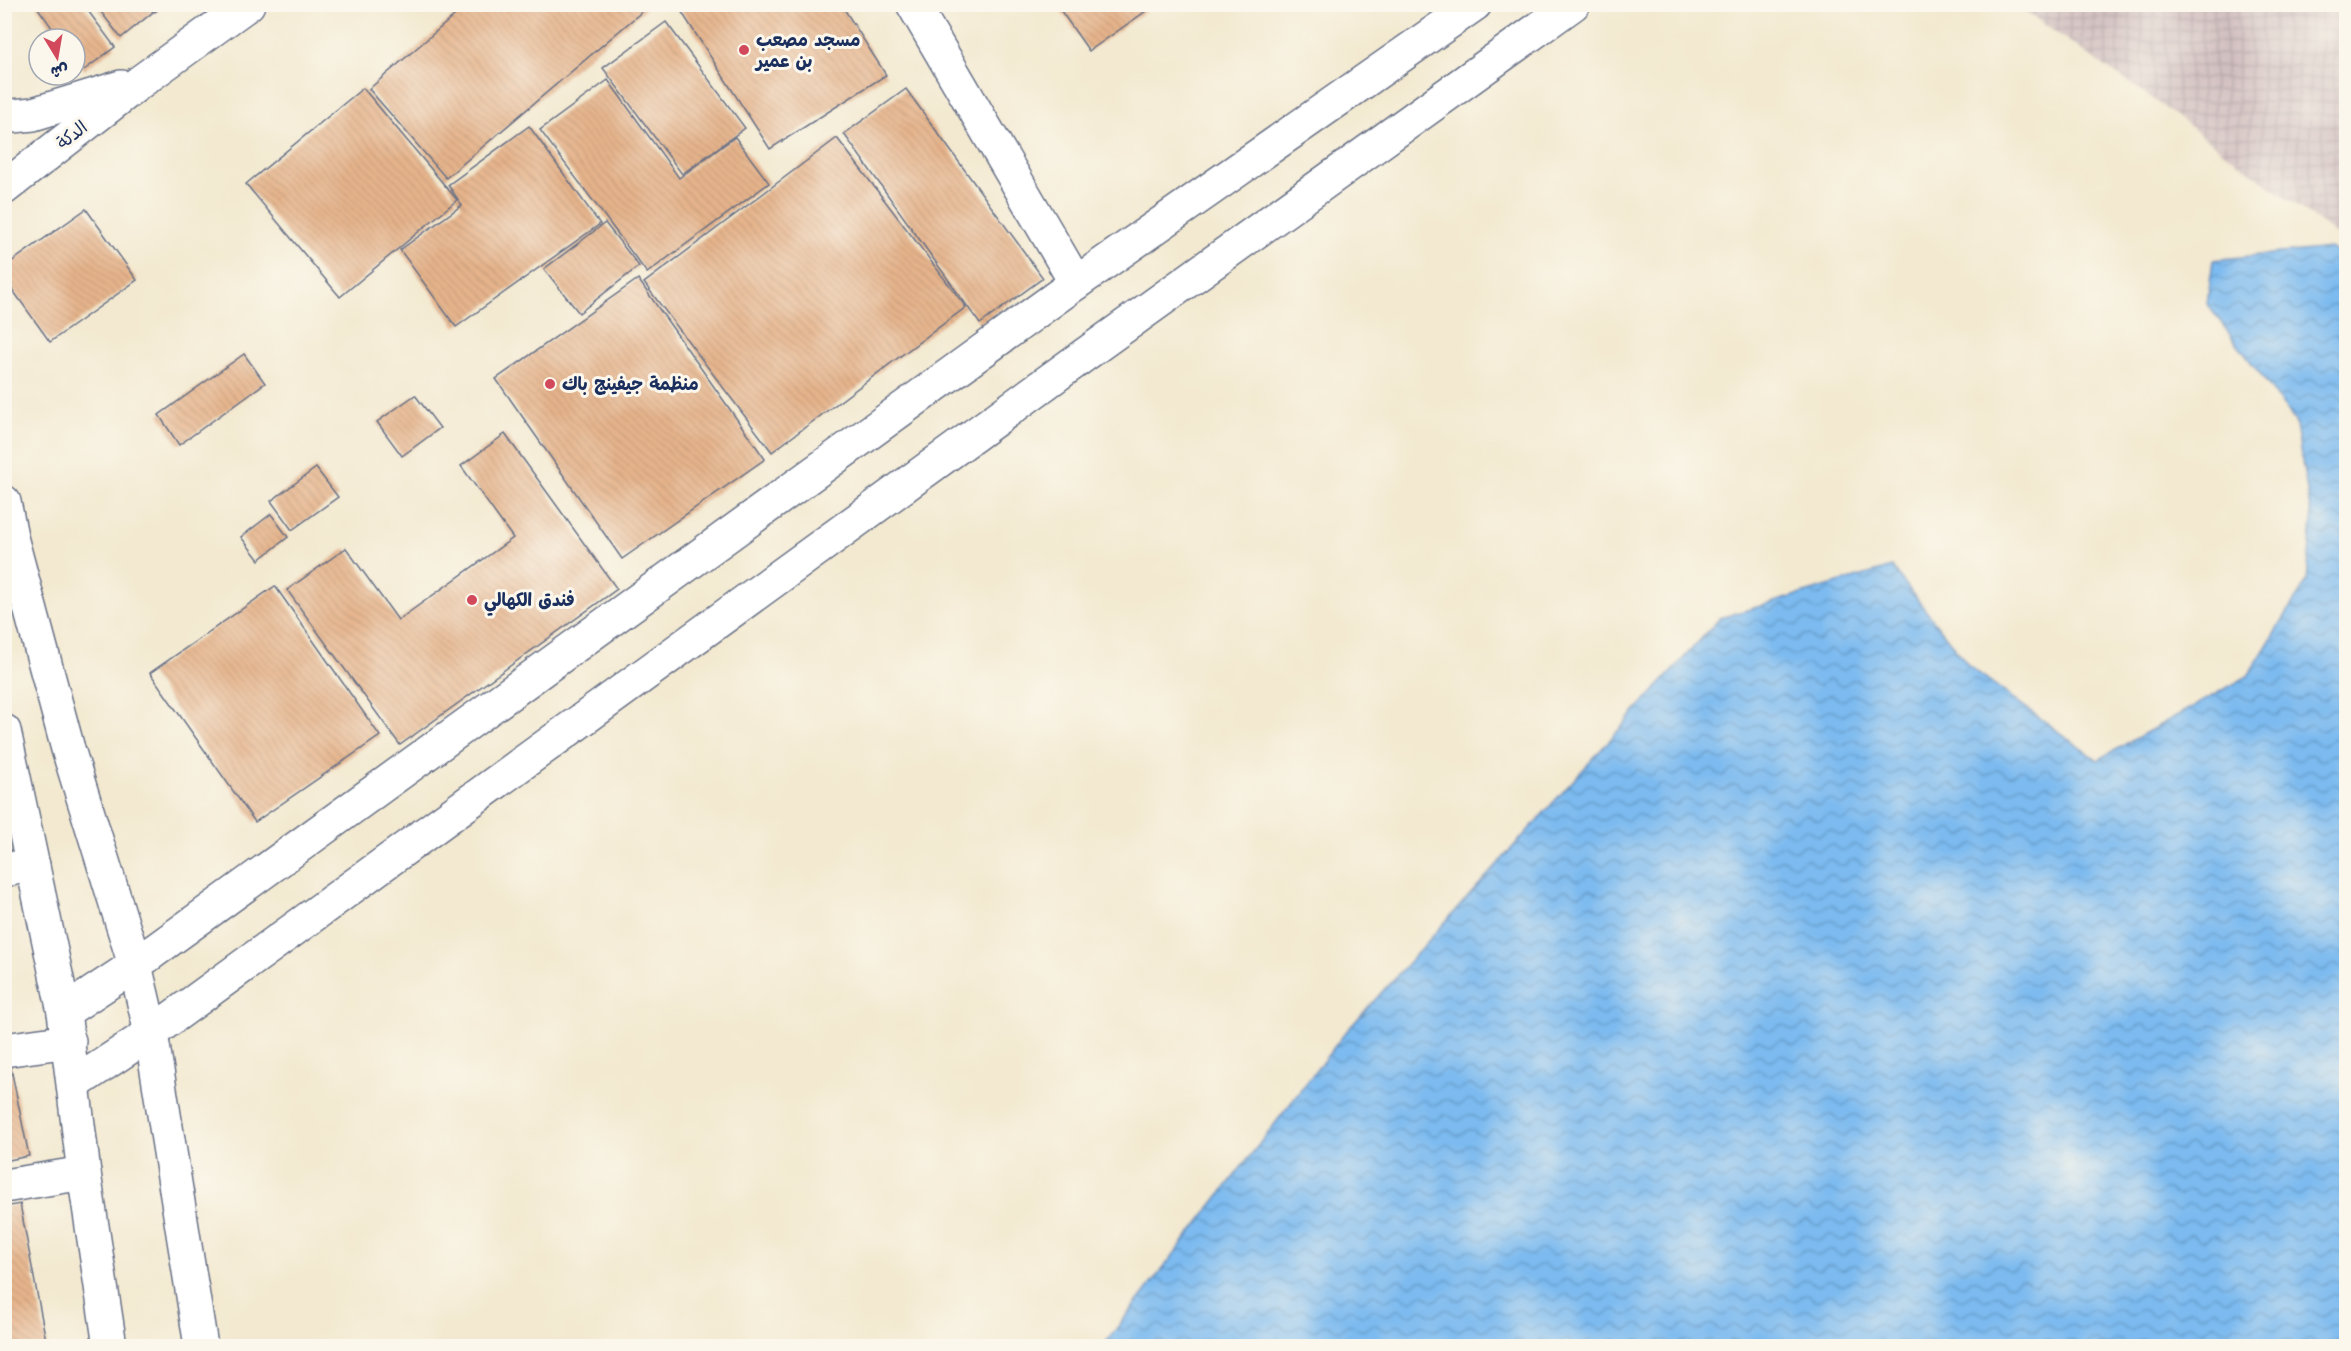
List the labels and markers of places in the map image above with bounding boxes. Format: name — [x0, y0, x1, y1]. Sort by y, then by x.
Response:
place label: مسجد مصعب بن عمير — [754, 28, 860, 73]
marker: مسجد مصعب بن عمير — [737, 43, 751, 57]
place label: منظمة جيفينج باك — [562, 372, 699, 396]
marker: منظمة جيفينج باك — [543, 377, 557, 391]
place label: فندق الكهالي — [484, 588, 575, 616]
marker: فندق الكهالي — [465, 593, 479, 607]

